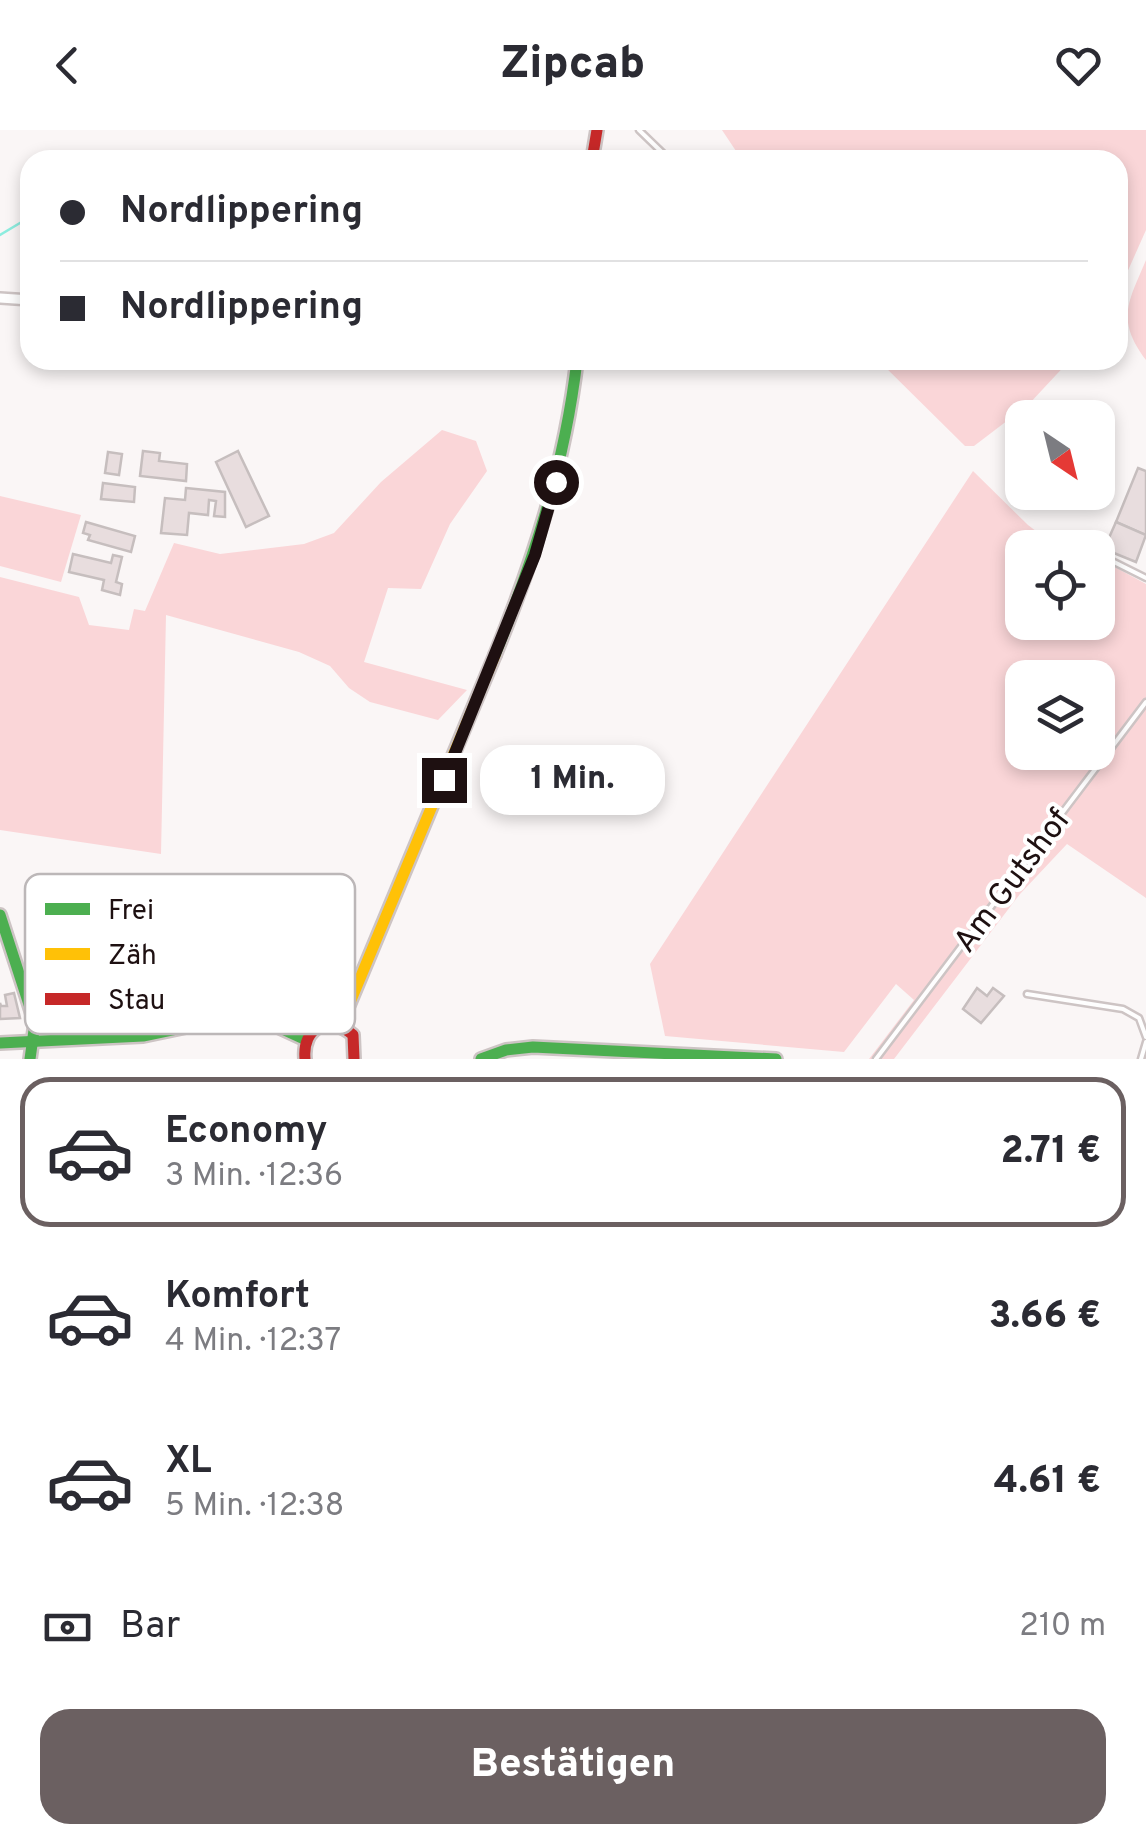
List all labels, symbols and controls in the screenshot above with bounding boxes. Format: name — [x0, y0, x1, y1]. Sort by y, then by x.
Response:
text: Zipcab — [501, 37, 645, 94]
icon: back — [40, 38, 95, 93]
icon: heart — [1051, 38, 1106, 93]
text: Nordlippering — [120, 188, 363, 237]
text: Nordlippering — [120, 284, 363, 333]
north arrow — [1005, 400, 1115, 510]
map controls — [1005, 400, 1115, 770]
route start — [534, 460, 579, 505]
button: locate — [1005, 530, 1115, 640]
button: layers — [1005, 660, 1115, 770]
callout: 1 Min. — [479, 745, 664, 815]
route end — [422, 758, 467, 803]
text: 1 Min. — [530, 760, 615, 800]
street label: Am Gutshof — [946, 802, 1081, 962]
legend — [25, 874, 355, 1034]
text: Frei — [108, 894, 154, 930]
text: Zäh — [108, 939, 157, 975]
text: Stau — [108, 984, 165, 1020]
icon: car — [45, 1107, 135, 1197]
text: Economy — [165, 1108, 327, 1157]
text: 2.71 € — [1001, 1128, 1101, 1177]
text: 3 Min. · 12:36 — [165, 1157, 343, 1197]
icon: car — [45, 1272, 135, 1362]
text: Komfort — [165, 1273, 310, 1322]
text: 3.66 € — [989, 1293, 1101, 1342]
text: 4 Min. · 12:37 — [165, 1322, 341, 1362]
icon: car — [45, 1437, 135, 1527]
text: XL — [165, 1438, 212, 1487]
text: 4.61 € — [994, 1458, 1101, 1507]
text: 5 Min. · 12:38 — [165, 1487, 344, 1527]
icon: cash — [40, 1600, 95, 1655]
text: Bar — [120, 1603, 181, 1652]
text: 210 m — [1019, 1607, 1106, 1647]
button: Bestätigen — [40, 1709, 1106, 1824]

